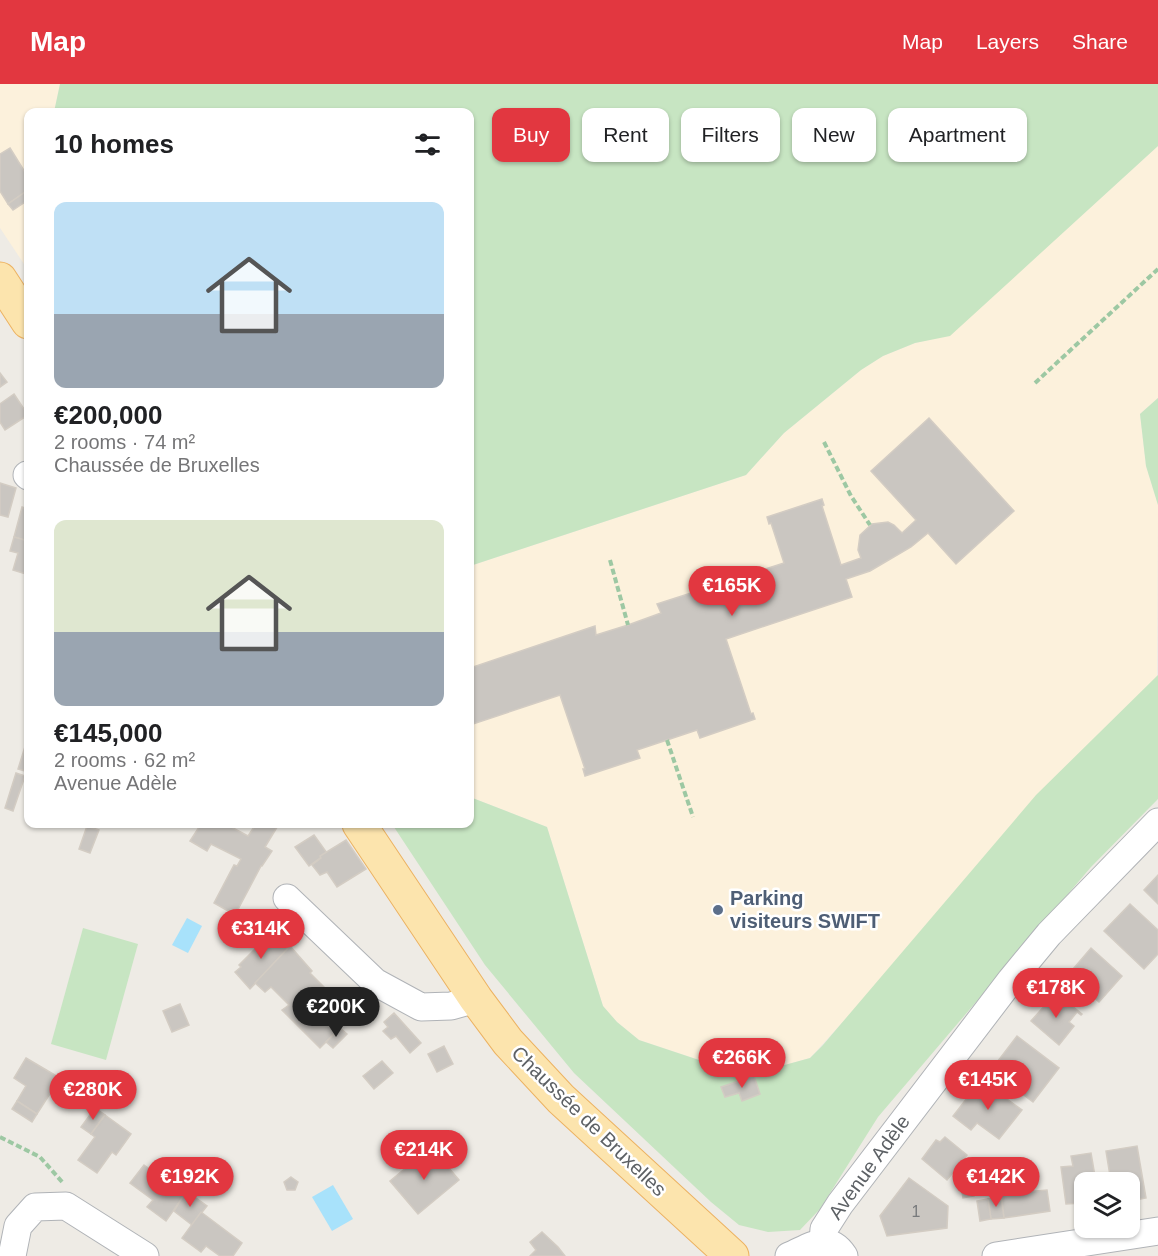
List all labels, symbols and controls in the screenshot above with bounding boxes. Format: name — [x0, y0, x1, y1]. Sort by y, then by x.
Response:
text: Map — [30, 26, 86, 57]
text: Map — [902, 30, 943, 53]
text: Layers — [976, 30, 1039, 53]
text: Share — [1072, 30, 1128, 53]
chip: Buy — [492, 108, 570, 162]
chip: Rent — [582, 108, 669, 162]
chip: Filters — [681, 108, 780, 162]
chip: New — [792, 108, 876, 162]
chip: Apartment — [888, 108, 1027, 162]
icon: filters — [411, 128, 444, 161]
text: 10 homes — [54, 129, 174, 159]
icon: home — [195, 241, 303, 349]
text: €200,000 — [54, 400, 162, 430]
text: 2 rooms · 74 m² — [54, 431, 195, 453]
text: Chaussée de Bruxelles — [54, 454, 260, 476]
icon: home — [195, 559, 303, 667]
pin: €165K — [690, 566, 774, 617]
text: €165K — [703, 574, 761, 596]
text: €145,000 — [54, 718, 162, 748]
text: 2 rooms · 62 m² — [54, 749, 195, 771]
text: Avenue Adèle — [54, 772, 177, 794]
place label: Parking visiteurs SWIFT — [730, 887, 880, 932]
marker: Parking visiteurs SWIFT — [711, 903, 725, 917]
pin: €314K — [219, 909, 303, 960]
text: €314K — [232, 917, 290, 939]
pin: €178K — [1014, 968, 1098, 1019]
text: €178K — [1027, 976, 1085, 998]
pin: €200K — [294, 987, 378, 1038]
text: €200K — [307, 995, 365, 1017]
pin: €266K — [700, 1038, 784, 1089]
street label: Chaussée de Bruxelles — [507, 1042, 671, 1200]
text: €266K — [713, 1046, 771, 1068]
pin: €145K — [946, 1060, 1030, 1111]
text: €145K — [959, 1068, 1017, 1090]
pin: €280K — [51, 1070, 135, 1121]
text: €280K — [64, 1078, 122, 1100]
street label: Avenue Adèle — [824, 1111, 914, 1223]
pin: €214K — [382, 1130, 466, 1181]
text: €214K — [395, 1138, 453, 1160]
pin: €192K — [148, 1157, 232, 1208]
pin: €142K — [954, 1157, 1038, 1208]
text: €192K — [161, 1165, 219, 1187]
text: €142K — [967, 1165, 1025, 1187]
map controls — [1074, 1172, 1140, 1238]
button: layers — [1074, 1172, 1140, 1238]
house number: 1 — [912, 1203, 921, 1220]

